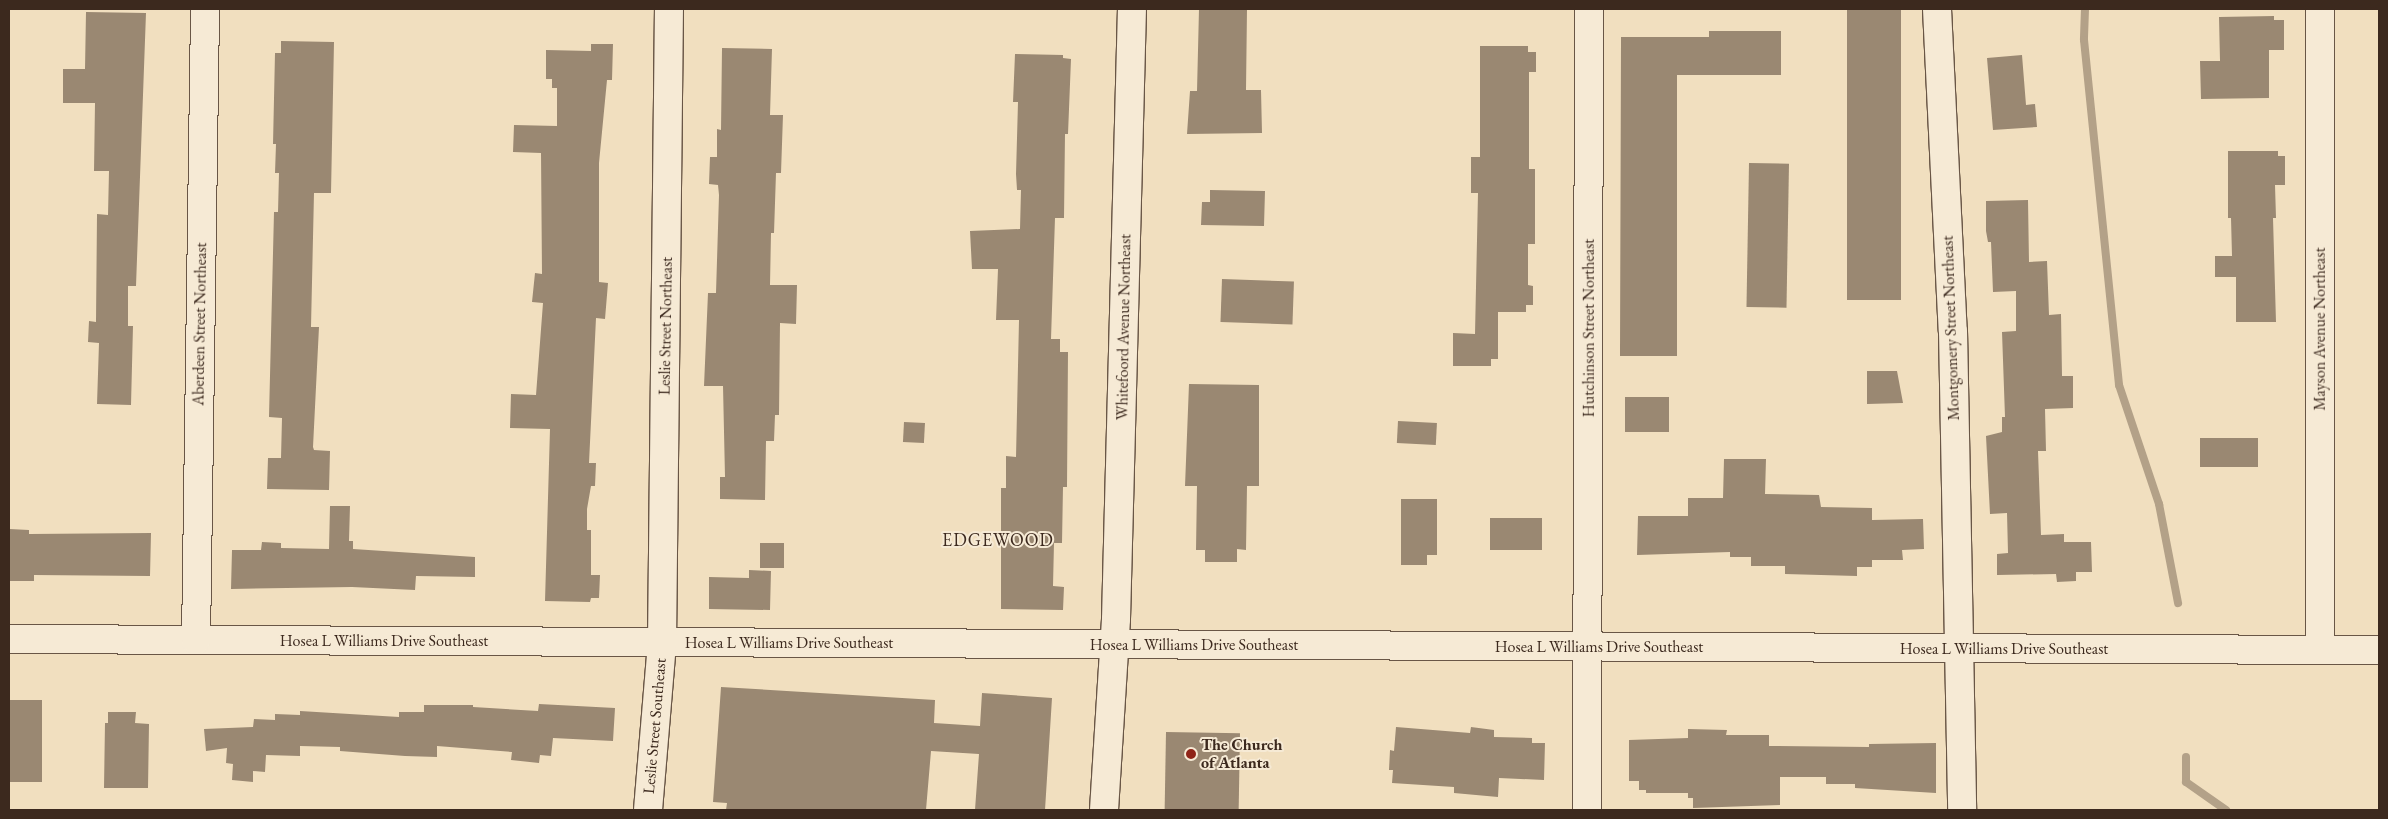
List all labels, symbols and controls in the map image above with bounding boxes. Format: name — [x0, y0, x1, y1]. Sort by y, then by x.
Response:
street label: Whitefoord Avenue Northeast — [1113, 234, 1135, 420]
street label: Montgomery Street Northeast — [1938, 235, 1964, 421]
street label: Hutchinson Street Northeast — [1579, 239, 1599, 417]
street label: Aberdeen Street Northeast — [189, 242, 211, 406]
street label: Mayson Avenue Northeast — [2310, 247, 2330, 411]
street label: Leslie Street Northeast — [655, 257, 677, 395]
district label: EDGEWOOD — [941, 529, 1055, 551]
street label: Hosea L Williams Drive Southeast — [280, 631, 488, 651]
street label: Hosea L Williams Drive Southeast — [685, 633, 893, 653]
street label: Hosea L Williams Drive Southeast — [1090, 635, 1298, 655]
street label: Hosea L Williams Drive Southeast — [1495, 637, 1703, 657]
street label: Hosea L Williams Drive Southeast — [1900, 639, 2108, 659]
street label: Leslie Street Southeast — [640, 657, 670, 795]
place label: The Church of Atlanta — [1201, 735, 1282, 773]
marker: The Church of Atlanta — [1185, 748, 1197, 760]

